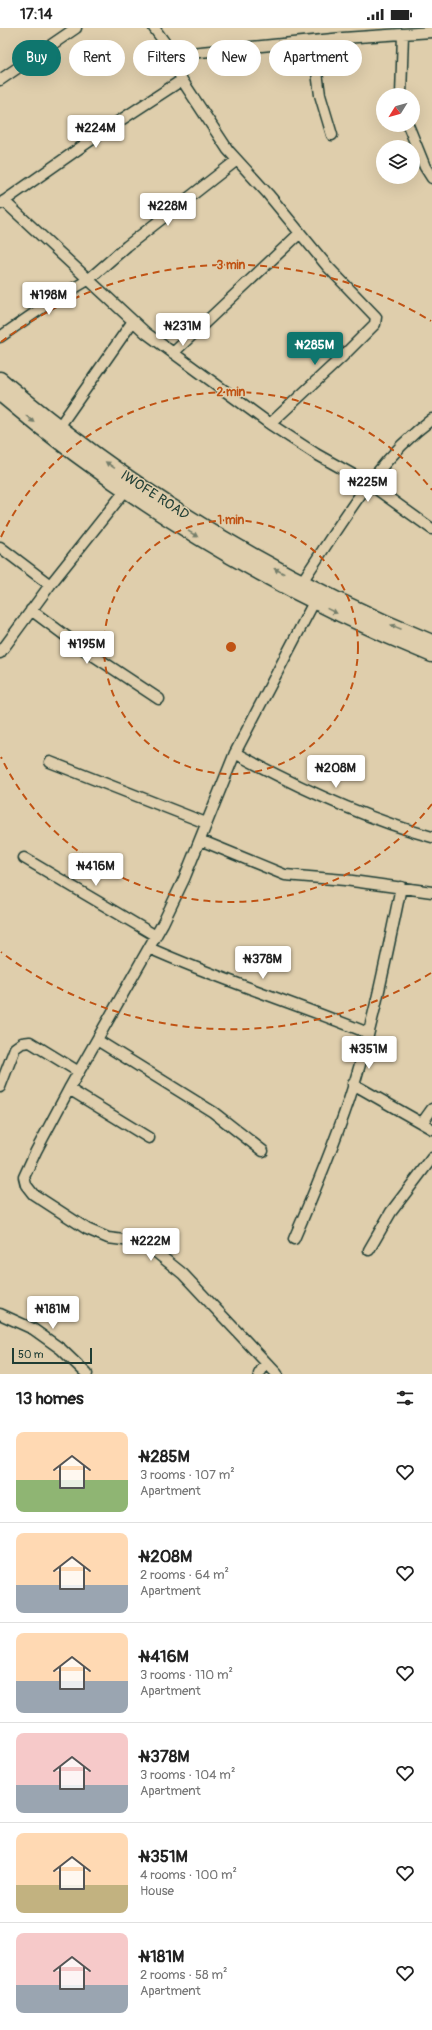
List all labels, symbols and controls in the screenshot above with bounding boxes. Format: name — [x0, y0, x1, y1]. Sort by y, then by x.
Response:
text: 17:14 — [20, 5, 52, 24]
chip: Buy — [12, 40, 61, 76]
chip: Rent — [69, 40, 125, 76]
chip: Filters — [133, 40, 199, 76]
chip: New — [207, 40, 261, 76]
chip: Apartment — [269, 40, 362, 76]
north arrow — [376, 88, 420, 132]
map controls — [376, 88, 420, 184]
pin: ₦224M — [68, 115, 124, 149]
text: ₦224M — [76, 120, 116, 136]
button: layers — [376, 140, 420, 184]
pin: ₦228M — [140, 193, 196, 227]
text: ₦228M — [149, 198, 187, 214]
text: 3 min — [217, 258, 246, 273]
pin: ₦198M — [21, 282, 77, 316]
text: ₦198M — [31, 287, 67, 303]
pin: ₦231M — [155, 313, 211, 347]
text: ₦231M — [165, 318, 201, 334]
pin: ₦285M — [287, 332, 343, 366]
text: ₦285M — [296, 337, 334, 353]
text: 2 min — [217, 385, 246, 400]
one-way arrow — [25, 415, 36, 424]
one-way arrow — [104, 461, 115, 469]
street label: IWOFE ROAD — [117, 467, 193, 524]
pin: ₦225M — [340, 469, 396, 503]
text: ₦225M — [349, 474, 387, 490]
text: 1 min — [218, 513, 245, 528]
one-way arrow — [188, 531, 199, 538]
one-way arrow — [273, 568, 284, 575]
one-way arrow — [326, 608, 337, 614]
one-way arrow — [389, 624, 401, 630]
pin: ₦195M — [59, 631, 115, 665]
text: ₦195M — [69, 636, 105, 652]
centre of rings — [224, 640, 238, 654]
pin: ₦208M — [308, 755, 364, 789]
text: ₦208M — [316, 760, 356, 776]
pin: ₦416M — [68, 853, 124, 887]
text: ₦416M — [77, 858, 115, 874]
pin: ₦378M — [235, 946, 291, 980]
text: ₦378M — [244, 951, 282, 967]
pin: ₦351M — [341, 1036, 397, 1070]
text: ₦351M — [351, 1041, 387, 1057]
pin: ₦222M — [123, 1228, 179, 1262]
text: ₦222M — [132, 1233, 170, 1249]
pin: ₦181M — [25, 1296, 81, 1330]
text: ₦181M — [36, 1301, 70, 1317]
scale bar — [12, 1346, 92, 1365]
text: 50 m — [18, 1348, 44, 1361]
icon: filters — [394, 1387, 416, 1409]
text: 13 homes — [16, 1388, 84, 1409]
text: ₦285M — [140, 1446, 190, 1467]
icon: home — [48, 1448, 96, 1496]
icon: heart — [394, 1461, 416, 1483]
text: 3 rooms · 107 m² — [140, 1467, 235, 1483]
text: Apartment — [140, 1483, 201, 1499]
text: ₦208M — [140, 1546, 192, 1567]
icon: home — [48, 1549, 96, 1597]
icon: heart — [394, 1562, 416, 1584]
text: 2 rooms · 64 m² — [140, 1567, 229, 1583]
text: Apartment — [140, 1583, 201, 1599]
text: ₦416M — [140, 1646, 189, 1667]
icon: home — [48, 1649, 96, 1697]
icon: heart — [394, 1662, 416, 1684]
text: 3 rooms · 110 m² — [140, 1667, 233, 1683]
text: Apartment — [140, 1683, 201, 1699]
text: ₦378M — [140, 1746, 190, 1767]
icon: home — [48, 1749, 96, 1797]
icon: heart — [394, 1762, 416, 1784]
text: 3 rooms · 104 m² — [140, 1767, 235, 1783]
text: Apartment — [140, 1783, 201, 1799]
text: ₦351M — [140, 1846, 188, 1867]
icon: home — [48, 1849, 96, 1897]
icon: heart — [394, 1862, 416, 1884]
text: 4 rooms · 100 m² — [140, 1867, 237, 1883]
text: House — [140, 1883, 174, 1899]
text: ₦181M — [140, 1946, 184, 1967]
icon: home — [48, 1949, 96, 1997]
icon: heart — [394, 1962, 416, 1984]
text: 2 rooms · 58 m² — [140, 1967, 227, 1983]
text: Apartment — [140, 1983, 201, 1999]

